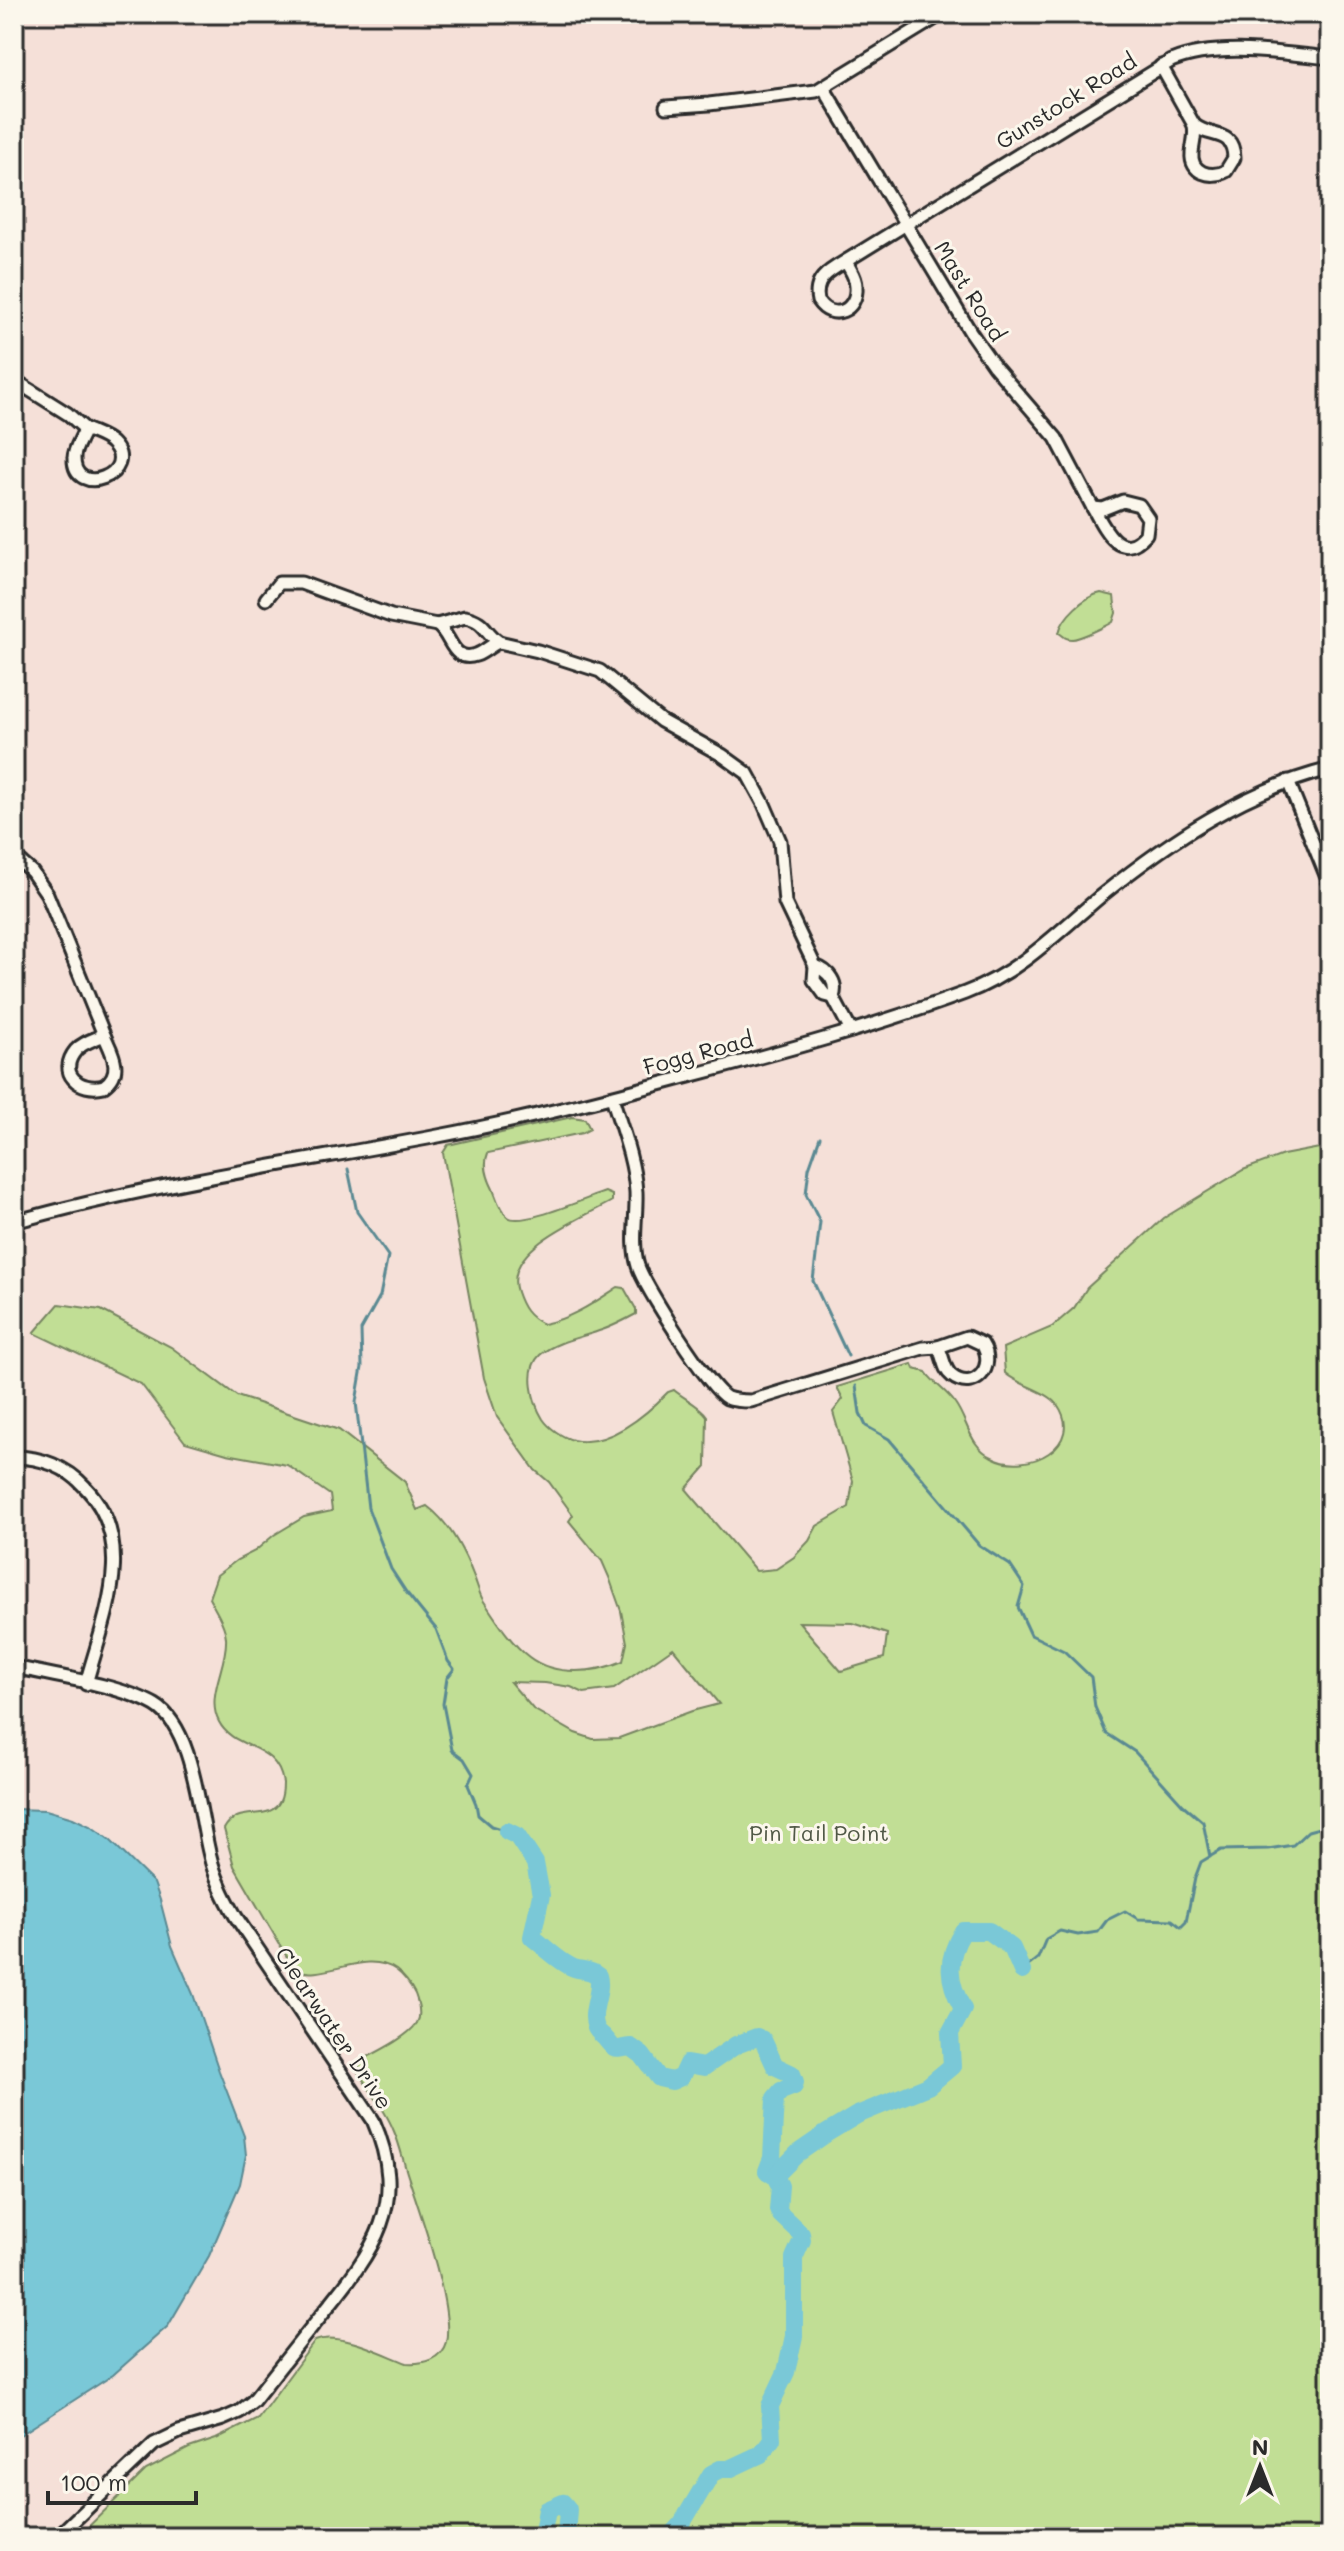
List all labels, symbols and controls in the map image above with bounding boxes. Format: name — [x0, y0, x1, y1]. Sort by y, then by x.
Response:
street label: Gunstock Road — [990, 46, 1141, 155]
street label: Mast Road — [928, 235, 1013, 347]
street label: Fogg Road — [640, 1024, 756, 1081]
park label: Pin Tail Point — [749, 1818, 889, 1847]
street label: Clearwater Drive — [269, 1941, 400, 2115]
north arrow — [1220, 2427, 1300, 2507]
text: N — [1252, 2432, 1268, 2461]
scale bar — [48, 2455, 196, 2505]
text: 100 m — [60, 2466, 127, 2497]

